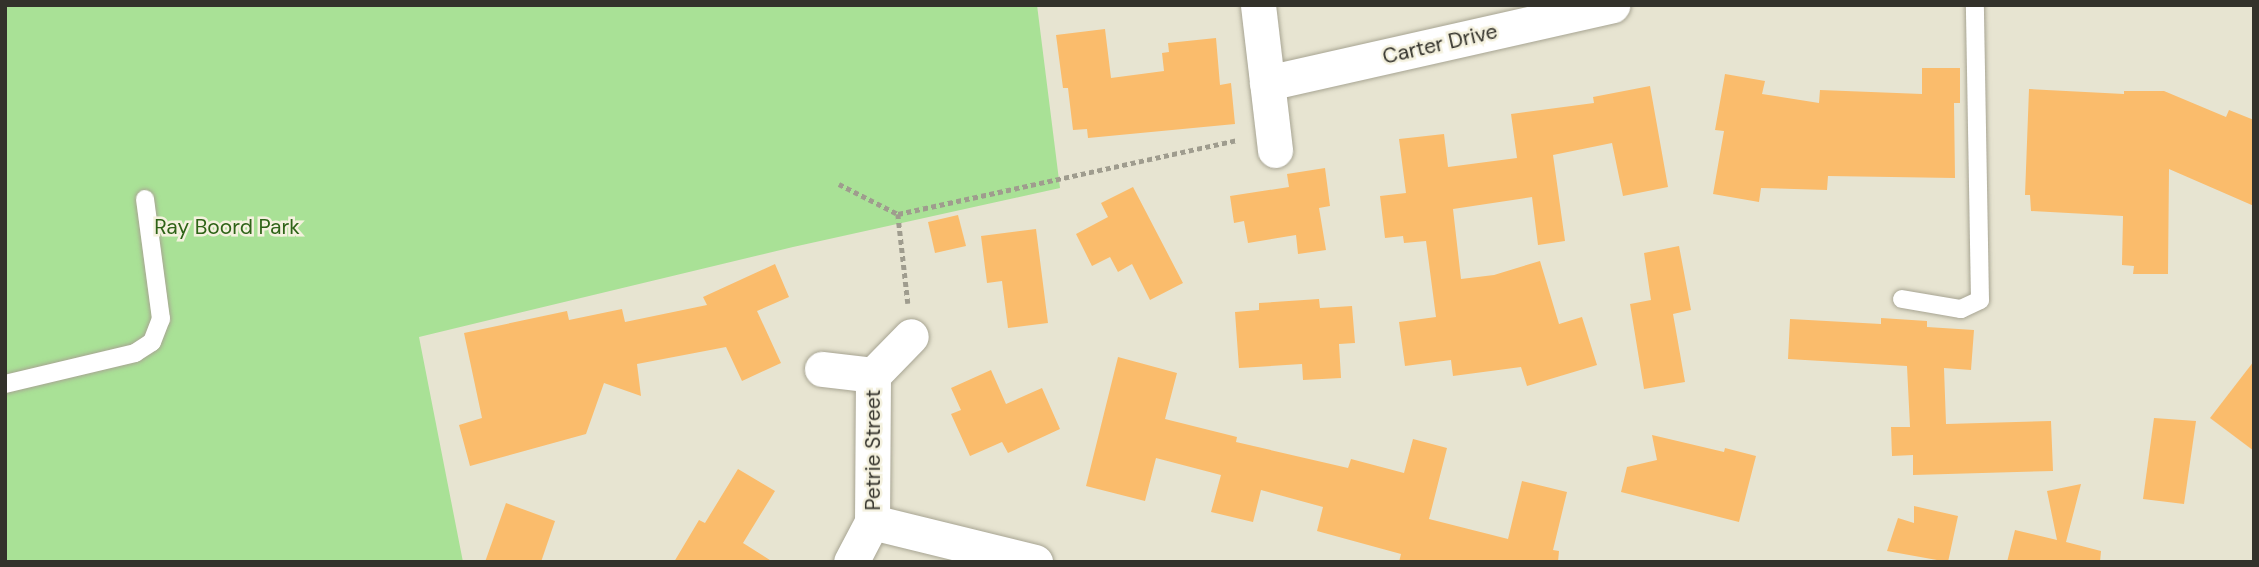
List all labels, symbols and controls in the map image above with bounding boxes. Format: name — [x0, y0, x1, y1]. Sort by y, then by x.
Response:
street label: Carter Drive — [1380, 19, 1500, 69]
park label: Ray Boord Park — [154, 214, 300, 240]
street label: Petrie Street — [860, 389, 886, 511]

